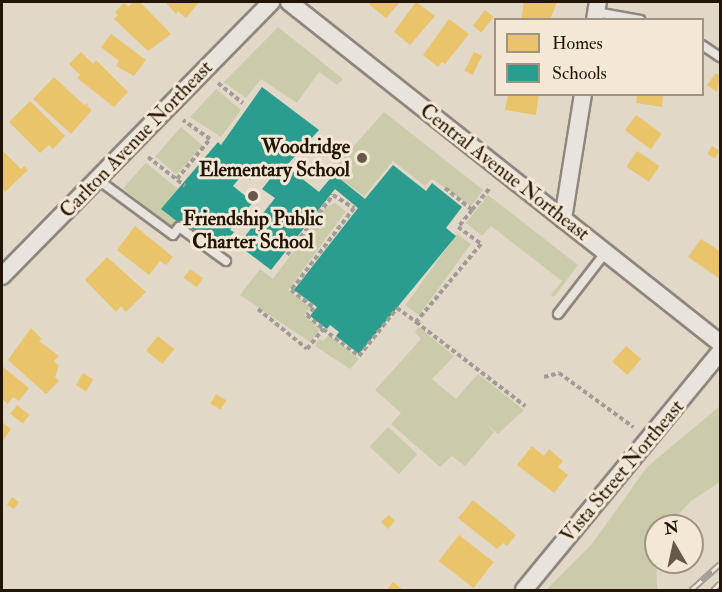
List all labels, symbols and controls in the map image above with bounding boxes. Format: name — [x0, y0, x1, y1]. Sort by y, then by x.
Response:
legend — [494, 18, 704, 96]
text: Homes — [552, 32, 603, 55]
street label: Carlton Avenue Northeast — [55, 55, 217, 223]
text: Schools — [552, 62, 607, 85]
street label: Central Avenue Northeast — [416, 98, 594, 246]
place label: Woodridge Elementary School — [199, 134, 350, 181]
marker: Woodridge Elementary School — [355, 151, 369, 165]
marker: Friendship Public Charter School — [246, 189, 260, 203]
place label: Friendship Public Charter School — [183, 206, 323, 253]
street label: Vista Street Northeast — [555, 395, 689, 547]
north arrow — [644, 514, 704, 574]

